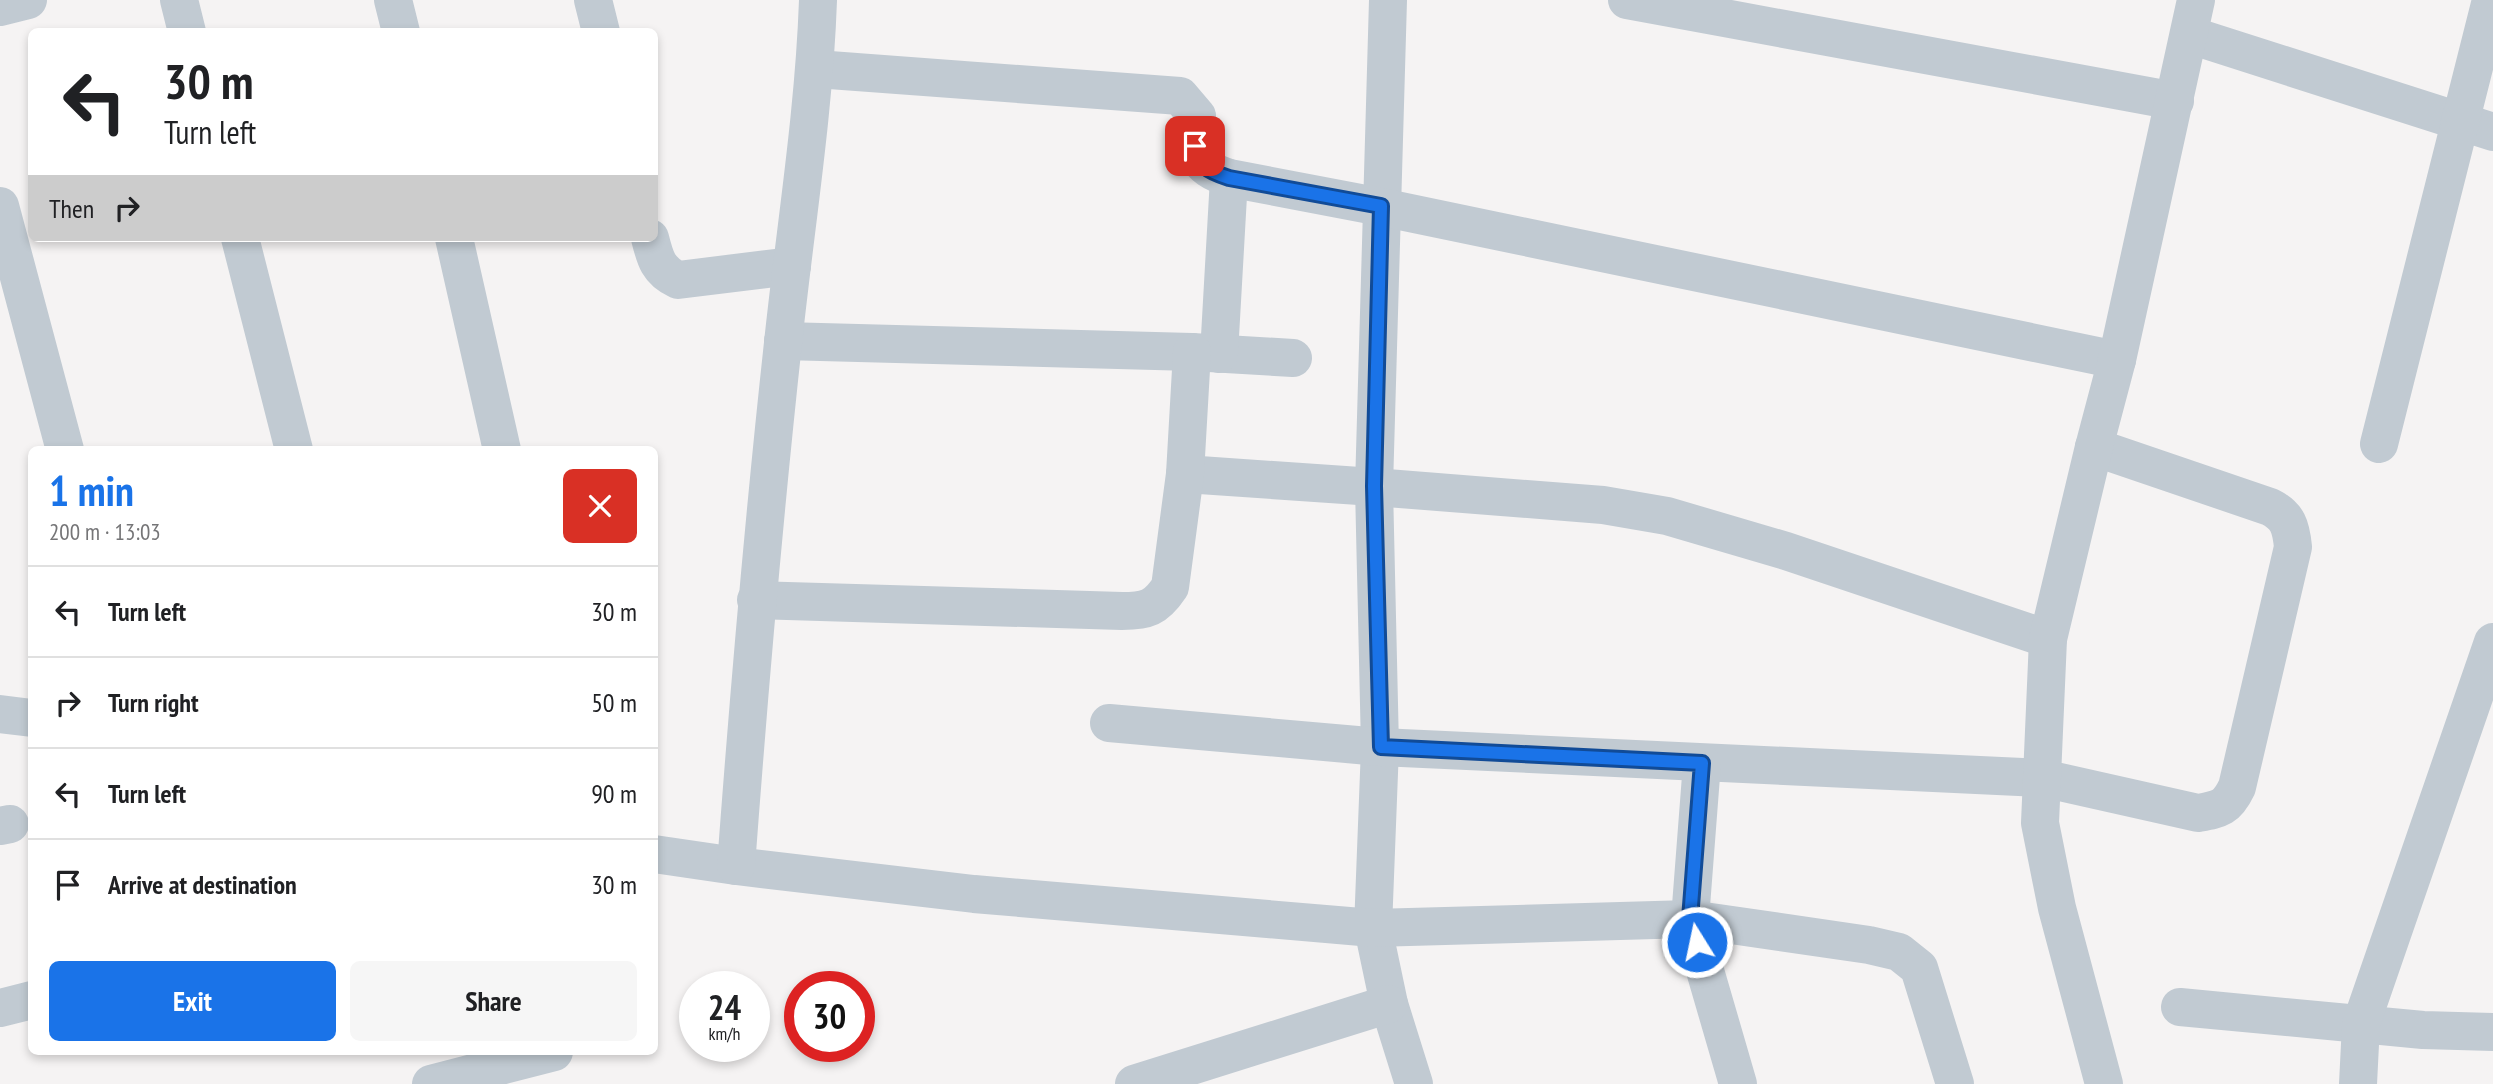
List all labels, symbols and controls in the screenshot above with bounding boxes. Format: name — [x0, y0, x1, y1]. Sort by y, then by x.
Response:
text: 30 m — [164, 49, 253, 113]
icon: left — [49, 56, 140, 147]
text: Turn left — [164, 111, 256, 153]
pin — [1165, 116, 1225, 176]
icon: arrive — [1176, 127, 1214, 165]
icon: right — [108, 189, 146, 227]
text: Then — [49, 192, 94, 225]
text: 1 min — [49, 463, 134, 518]
button: close — [563, 469, 637, 543]
text: 200 m · 13:03 — [49, 517, 161, 546]
icon: left — [49, 593, 87, 631]
text: Turn left — [108, 595, 186, 628]
text: 30 m — [591, 595, 637, 628]
icon: right — [49, 684, 87, 722]
text: Turn right — [108, 686, 199, 719]
text: 50 m — [591, 686, 637, 719]
icon: left — [49, 775, 87, 813]
text: Turn left — [108, 777, 186, 810]
text: 90 m — [591, 777, 637, 810]
icon: arrive — [49, 866, 87, 904]
text: Arrive at destination — [108, 868, 297, 901]
text: 30 m — [591, 868, 637, 901]
position arrow — [1660, 905, 1734, 979]
button: Exit — [49, 961, 336, 1041]
button: Share — [350, 961, 637, 1041]
speed limit sign: 30 — [784, 971, 875, 1062]
text: 24 — [708, 984, 741, 1030]
text: km/h — [709, 1022, 740, 1045]

